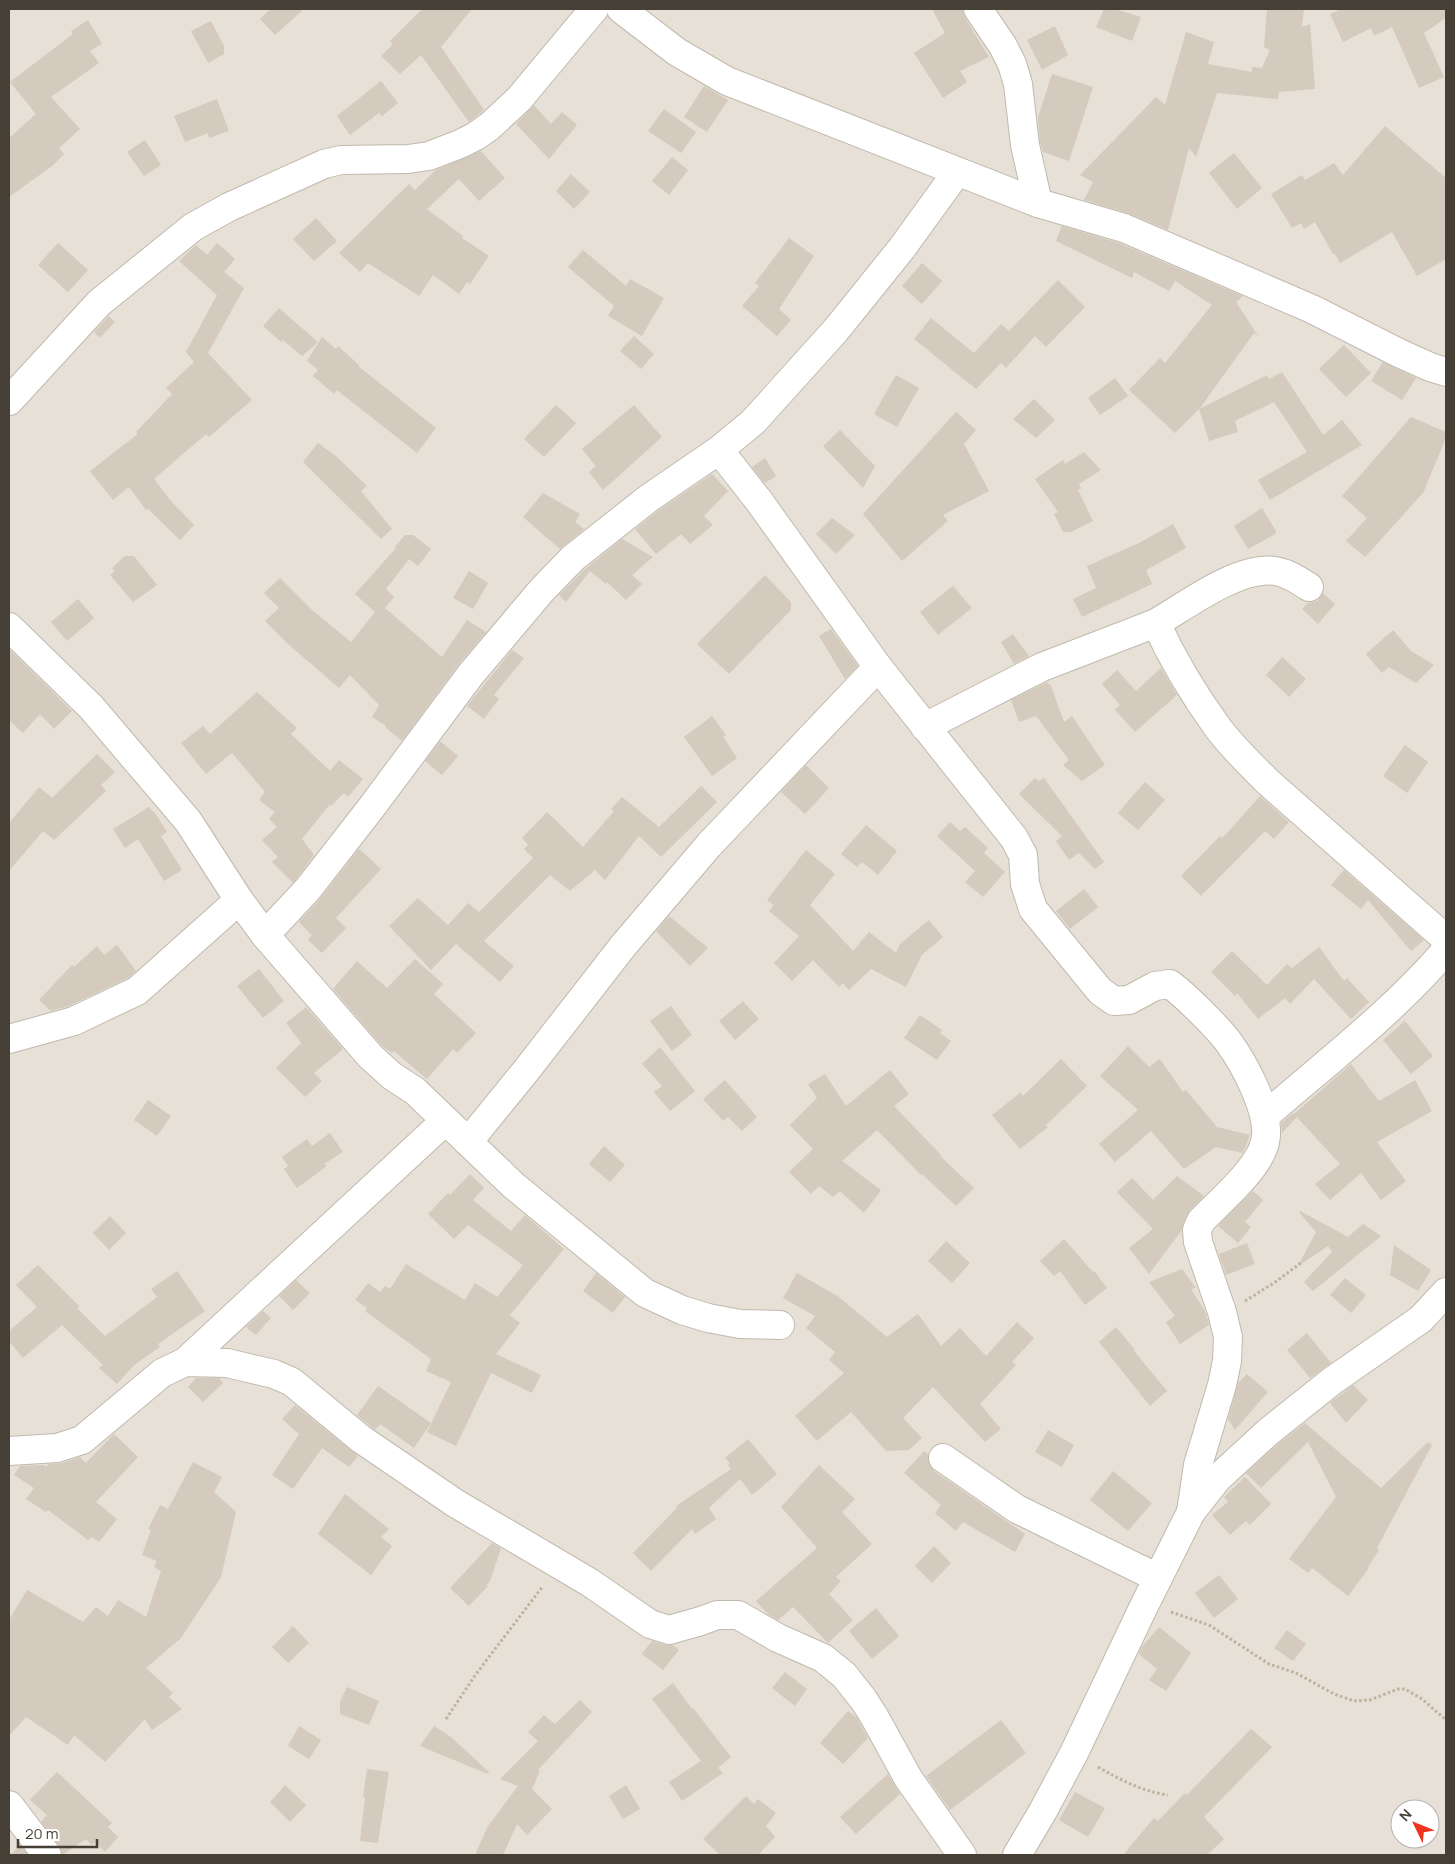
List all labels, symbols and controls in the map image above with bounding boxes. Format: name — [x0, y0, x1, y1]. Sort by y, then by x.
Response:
north arrow — [1390, 1799, 1440, 1849]
text: N — [1395, 1805, 1416, 1825]
scale bar — [18, 1816, 96, 1848]
text: 20 m — [25, 1823, 58, 1844]

